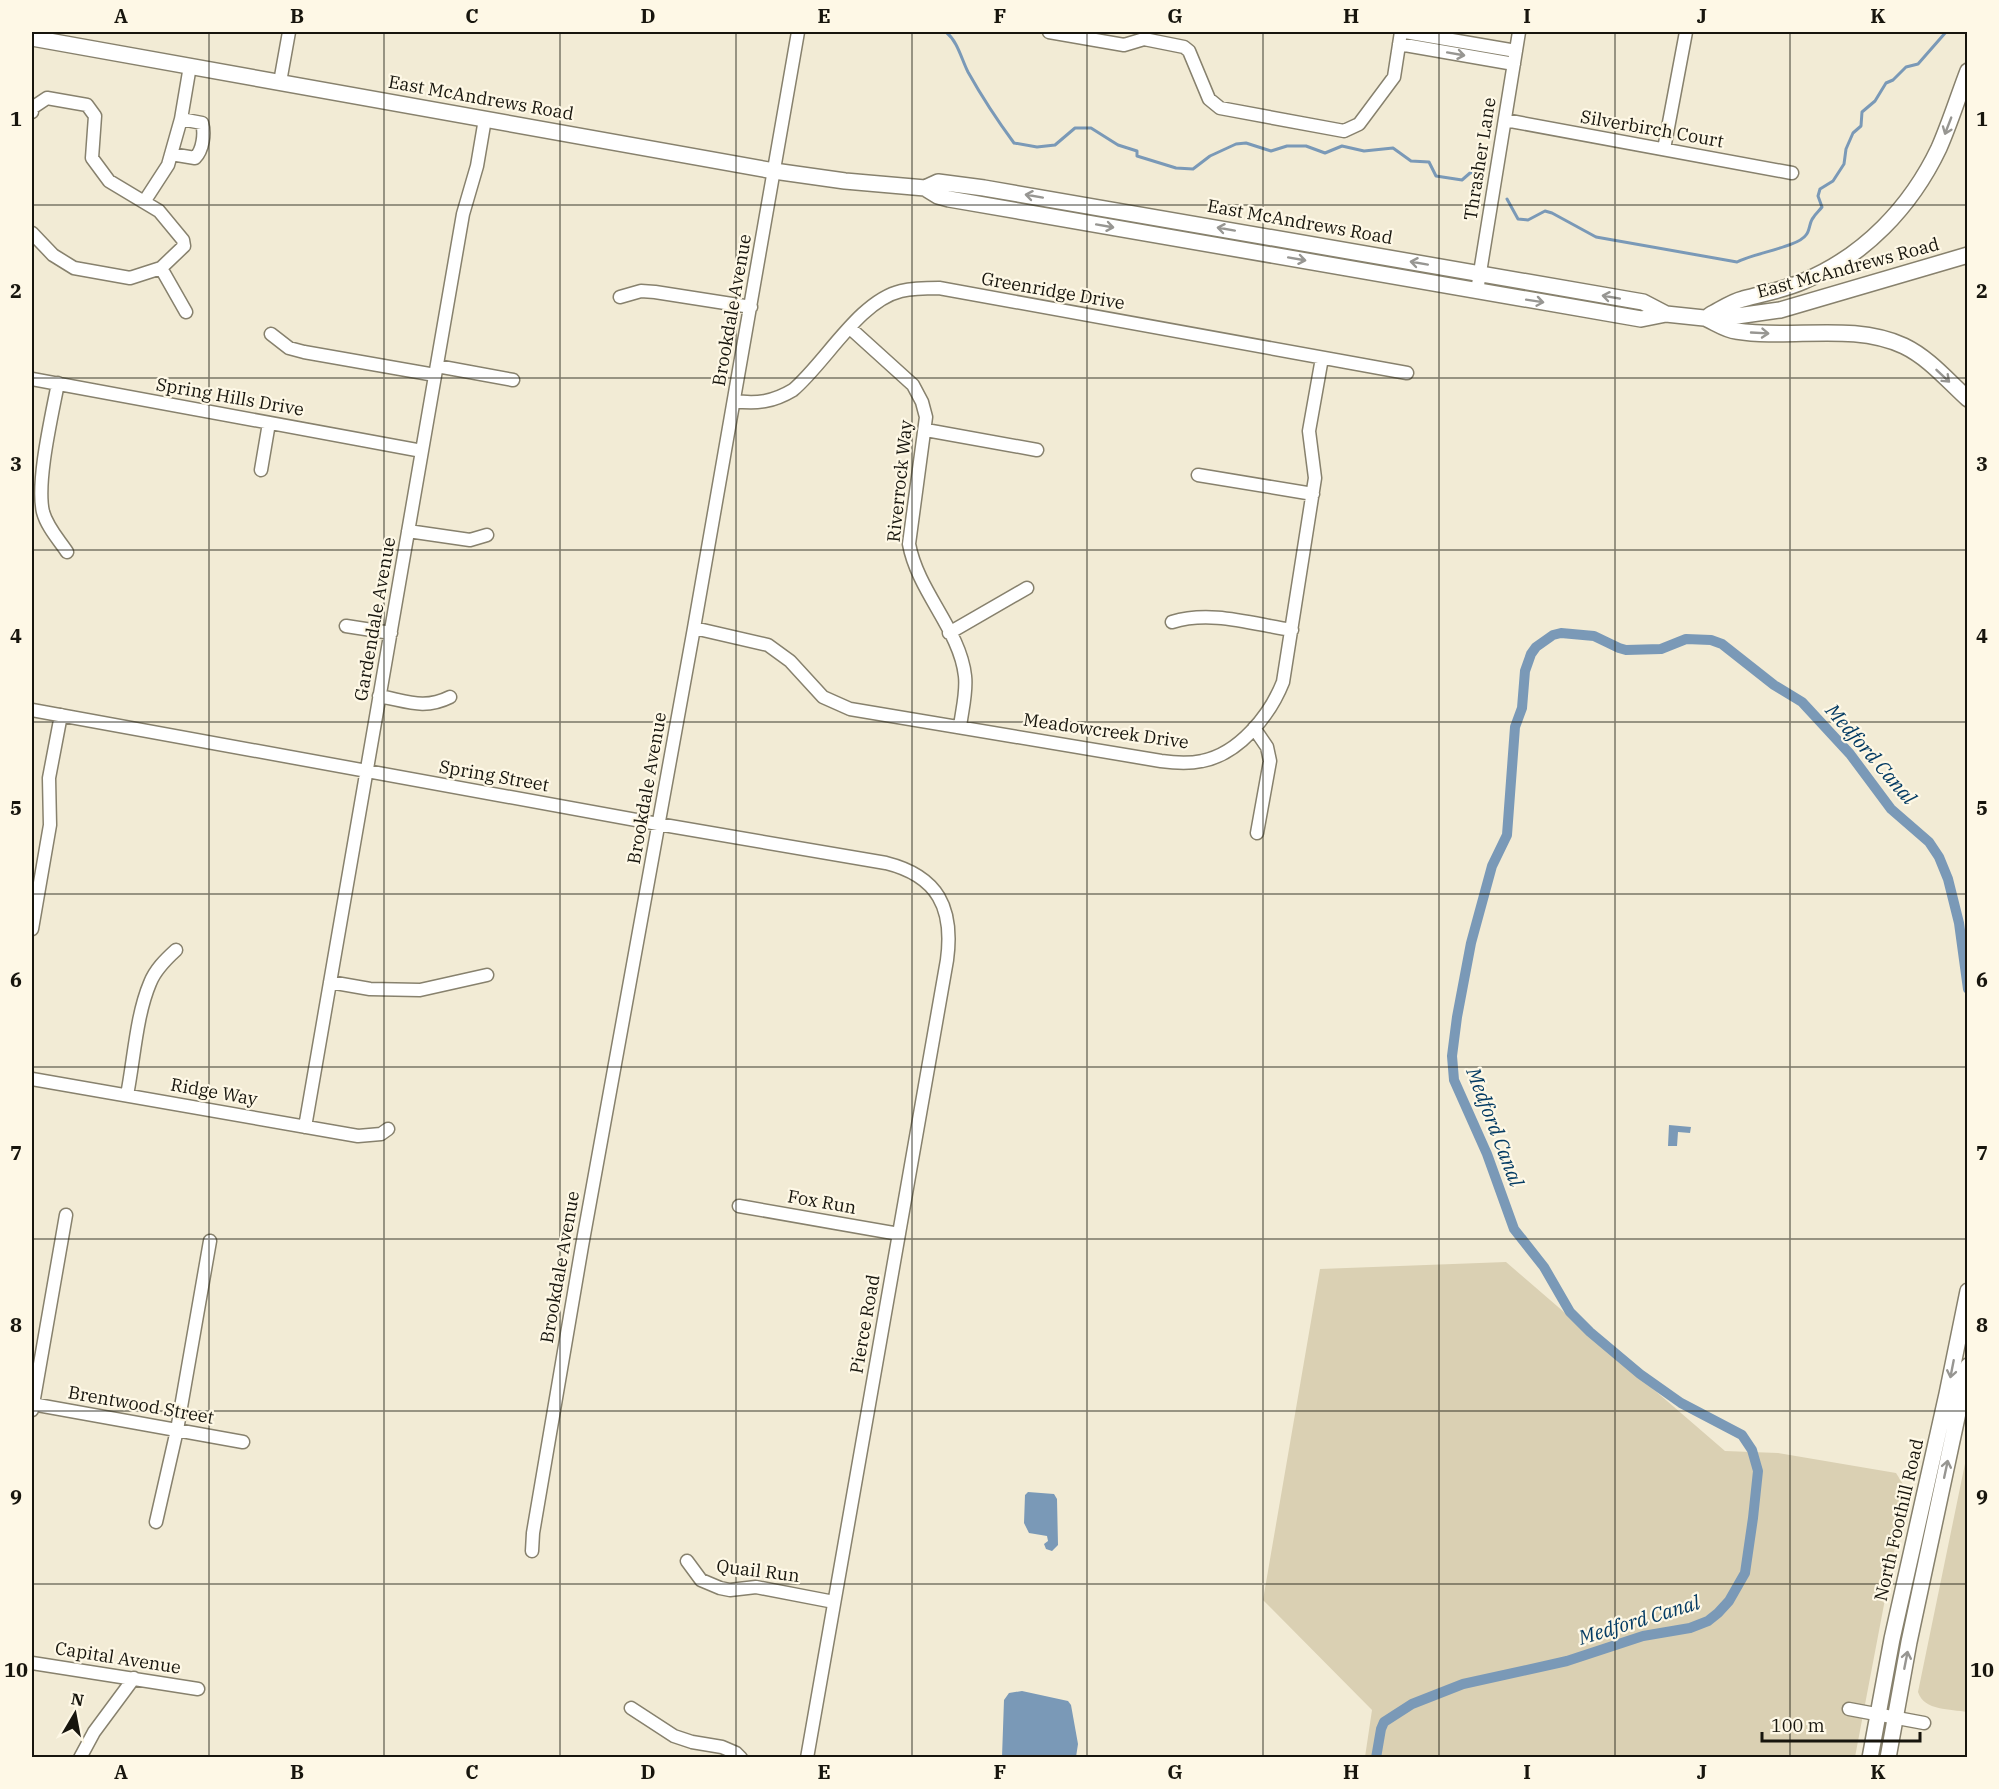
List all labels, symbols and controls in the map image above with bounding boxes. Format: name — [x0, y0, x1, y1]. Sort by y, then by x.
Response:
text: A — [114, 2, 128, 29]
text: B — [290, 2, 304, 29]
text: C — [465, 2, 479, 29]
text: D — [640, 2, 656, 29]
text: E — [817, 2, 831, 29]
text: F — [994, 2, 1006, 29]
text: G — [1167, 2, 1183, 29]
text: H — [1343, 2, 1359, 29]
text: I — [1523, 2, 1531, 29]
text: J — [1697, 2, 1707, 29]
text: K — [1870, 2, 1886, 29]
one-way arrow — [1446, 49, 1466, 60]
street label: East McAndrews Road — [387, 70, 576, 125]
street label: Thrasher Lane — [1458, 96, 1501, 222]
text: 1 — [10, 105, 22, 132]
street label: Silverbirch Court — [1579, 105, 1726, 152]
text: 1 — [1976, 105, 1988, 132]
one-way arrow — [1941, 116, 1952, 135]
one-way arrow — [1025, 190, 1045, 201]
street label: East McAndrews Road — [1206, 194, 1395, 249]
one-way arrow — [1095, 220, 1114, 231]
one-way arrow — [1217, 224, 1237, 235]
street label: Brookdale Avenue — [707, 232, 756, 388]
street label: East McAndrews Road — [1754, 232, 1942, 303]
one-way arrow — [1287, 254, 1306, 265]
one-way arrow — [1409, 257, 1429, 268]
street label: Greenridge Drive — [980, 267, 1127, 314]
text: 2 — [10, 277, 22, 304]
text: 2 — [1976, 277, 1988, 304]
one-way arrow — [1601, 291, 1621, 302]
one-way arrow — [1525, 296, 1544, 307]
one-way arrow — [1749, 327, 1769, 338]
one-way arrow — [1935, 369, 1950, 383]
street label: Spring Hills Drive — [154, 372, 306, 421]
street label: Riverrock Way — [882, 418, 917, 543]
text: 3 — [10, 450, 22, 477]
text: 3 — [1976, 450, 1988, 477]
street label: Gardendale Avenue — [349, 535, 400, 703]
text: 4 — [10, 622, 22, 649]
text: 4 — [1976, 622, 1988, 649]
water label: Medford Canal — [1819, 697, 1923, 810]
street label: Meadowcreek Drive — [1022, 708, 1190, 754]
street label: Brookdale Avenue — [622, 710, 671, 866]
street label: Spring Street — [437, 755, 551, 796]
text: 5 — [10, 794, 22, 821]
text: 5 — [1976, 794, 1988, 821]
text: 6 — [10, 966, 22, 993]
text: 6 — [1976, 966, 1988, 993]
water label: Medford Canal — [1460, 1063, 1531, 1191]
street label: Ridge Way — [169, 1073, 260, 1111]
text: 7 — [10, 1139, 22, 1166]
text: 7 — [1976, 1139, 1988, 1166]
street label: Fox Run — [786, 1184, 858, 1219]
street label: Brookdale Avenue — [535, 1189, 584, 1345]
street label: Pierce Road — [844, 1272, 885, 1375]
text: 8 — [10, 1311, 22, 1338]
text: 8 — [1976, 1311, 1988, 1338]
one-way arrow — [1946, 1359, 1957, 1379]
street label: Brentwood Street — [66, 1380, 216, 1429]
street label: North Foothill Road — [1869, 1436, 1928, 1603]
one-way arrow — [1941, 1460, 1952, 1480]
text: 9 — [10, 1483, 22, 1510]
text: 9 — [1976, 1483, 1988, 1510]
street label: Quail Run — [715, 1554, 801, 1587]
water label: Medford Canal — [1574, 1588, 1703, 1651]
street label: Capital Avenue — [54, 1636, 183, 1679]
one-way arrow — [1901, 1651, 1912, 1670]
text: 10 — [4, 1656, 28, 1683]
text: 10 — [1970, 1656, 1994, 1683]
north arrow — [45, 1684, 105, 1744]
text: N — [70, 1688, 86, 1710]
scale bar — [1762, 1705, 1920, 1743]
text: 100 m — [1771, 1714, 1825, 1737]
text: A — [114, 1758, 128, 1785]
text: B — [290, 1758, 304, 1785]
text: C — [465, 1758, 479, 1785]
text: D — [640, 1758, 656, 1785]
text: E — [817, 1758, 831, 1785]
text: F — [994, 1758, 1006, 1785]
text: G — [1167, 1758, 1183, 1785]
text: H — [1343, 1758, 1359, 1785]
text: I — [1523, 1758, 1531, 1785]
text: J — [1697, 1758, 1707, 1785]
text: K — [1870, 1758, 1886, 1785]

